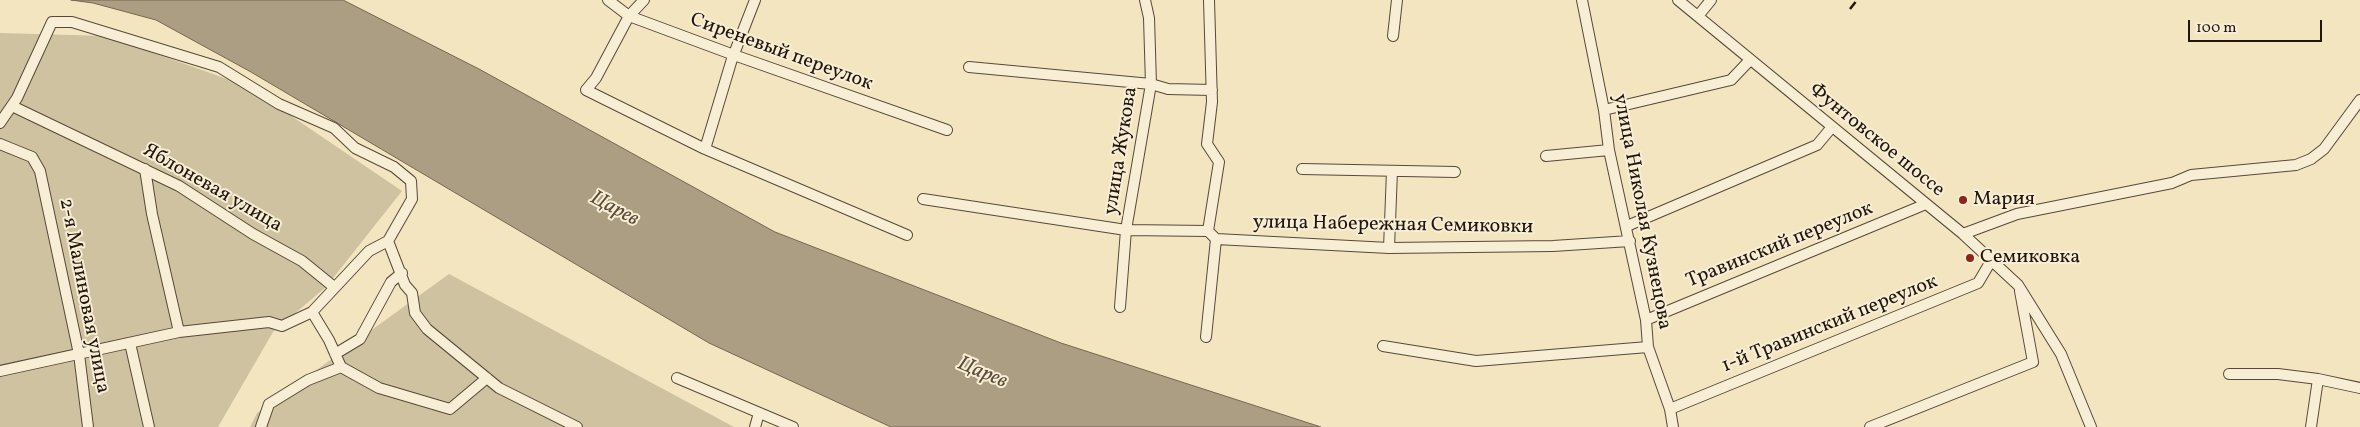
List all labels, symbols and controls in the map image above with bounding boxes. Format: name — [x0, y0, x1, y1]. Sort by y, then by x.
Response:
street label: Сиреневый переулок — [686, 9, 876, 97]
scale bar — [2190, 10, 2324, 42]
text: 100 m — [2196, 18, 2236, 39]
street label: Фунтовское шоссе — [1803, 79, 1949, 203]
street label: улица Жукова — [1100, 85, 1144, 217]
street label: улица Николая Кузнецова — [1606, 92, 1676, 332]
street label: Яблоневая улица — [138, 139, 286, 239]
water label: Царев — [585, 187, 643, 233]
place label: Мария — [1973, 188, 2035, 212]
marker: Мария — [1957, 194, 1969, 206]
street label: 2-я Малиновая улица — [52, 196, 114, 396]
street label: Травинский переулок — [1683, 198, 1877, 294]
street label: улица Набережная Семиковки — [1253, 212, 1533, 240]
place label: Семиковка — [1980, 246, 2080, 270]
marker: Семиковка — [1964, 252, 1976, 264]
street label: 1-й Травинский переулок — [1719, 271, 1941, 379]
water label: Царев — [953, 352, 1011, 396]

